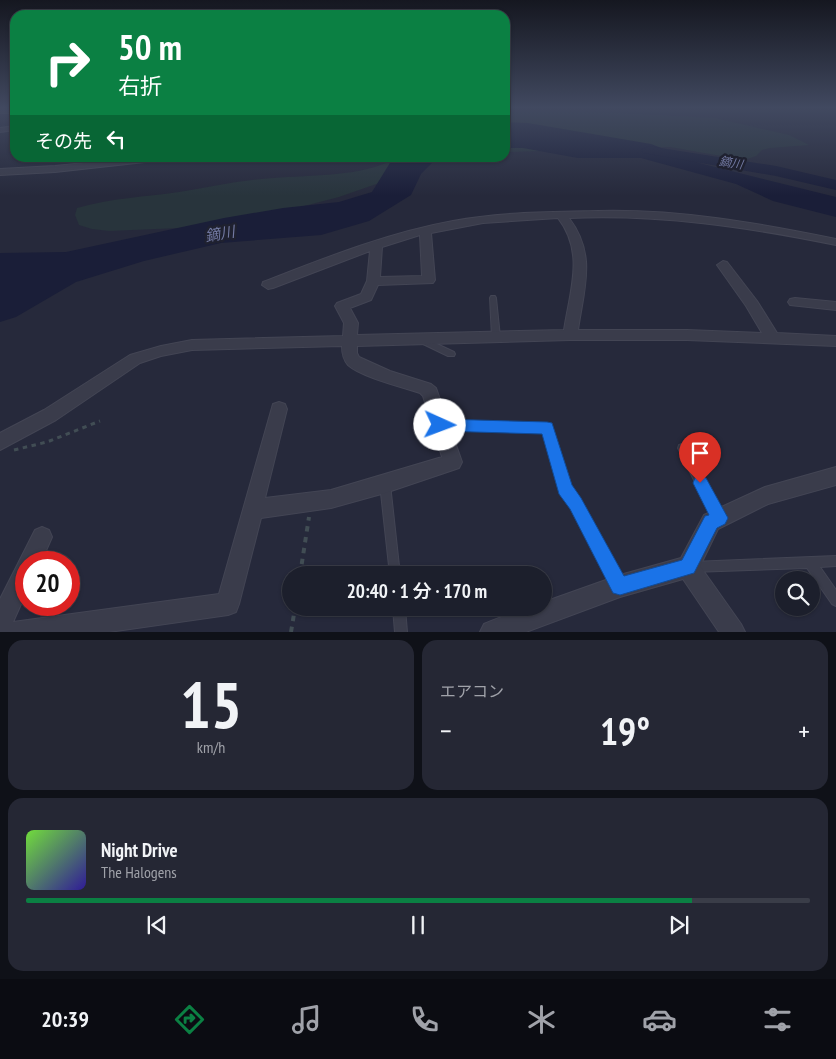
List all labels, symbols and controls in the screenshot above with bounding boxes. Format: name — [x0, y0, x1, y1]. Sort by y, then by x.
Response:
text: 50 m — [118, 24, 182, 70]
icon: right — [35, 30, 100, 95]
text: 右折 — [118, 72, 162, 100]
icon: left — [102, 125, 130, 153]
text: その先 — [35, 129, 92, 153]
water label: 鏑川 — [718, 153, 746, 172]
water label: 鏑川 — [203, 221, 238, 245]
position arrow — [413, 398, 465, 450]
pin — [679, 432, 721, 483]
icon: arrive — [686, 439, 714, 467]
speed limit sign: 20 — [15, 551, 80, 616]
map controls — [775, 571, 820, 616]
button: search — [775, 571, 820, 616]
text: 20:40 · 1 分 · 170 m — [347, 579, 487, 603]
text: 15 — [180, 662, 242, 746]
text: エアコン — [440, 681, 504, 701]
text: 19° — [600, 706, 650, 755]
text: − — [440, 712, 452, 749]
text: + — [798, 712, 810, 749]
text: km/h — [197, 737, 225, 757]
text: Night Drive — [101, 838, 178, 862]
text: The Halogens — [101, 862, 177, 882]
icon: previous — [143, 911, 171, 939]
icon: pause — [404, 911, 432, 939]
icon: next — [665, 911, 693, 939]
icon: directions — [172, 1002, 207, 1037]
icon: music — [289, 1002, 324, 1037]
icon: phone — [407, 1002, 442, 1037]
icon: climate — [524, 1002, 559, 1037]
icon: car — [642, 1002, 677, 1037]
icon: filters — [760, 1002, 795, 1037]
text: 20:39 — [41, 1005, 89, 1033]

